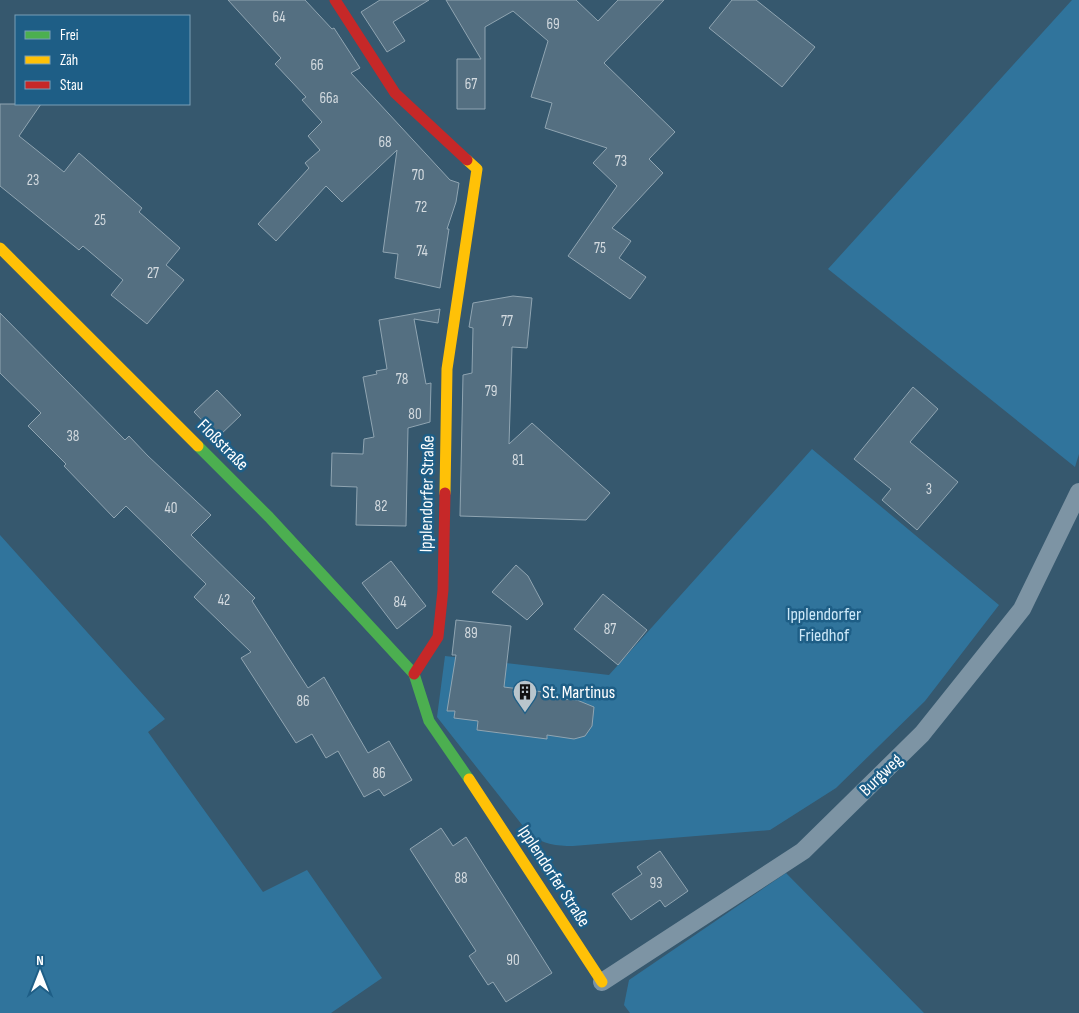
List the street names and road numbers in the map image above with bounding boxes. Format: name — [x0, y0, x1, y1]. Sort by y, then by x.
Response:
street label: Floßstraße — [193, 415, 253, 475]
street label: Ipplendorfer Straße — [415, 435, 439, 553]
street label: Burgweg — [855, 749, 907, 801]
street label: Ipplendorfer Straße — [513, 821, 595, 931]

